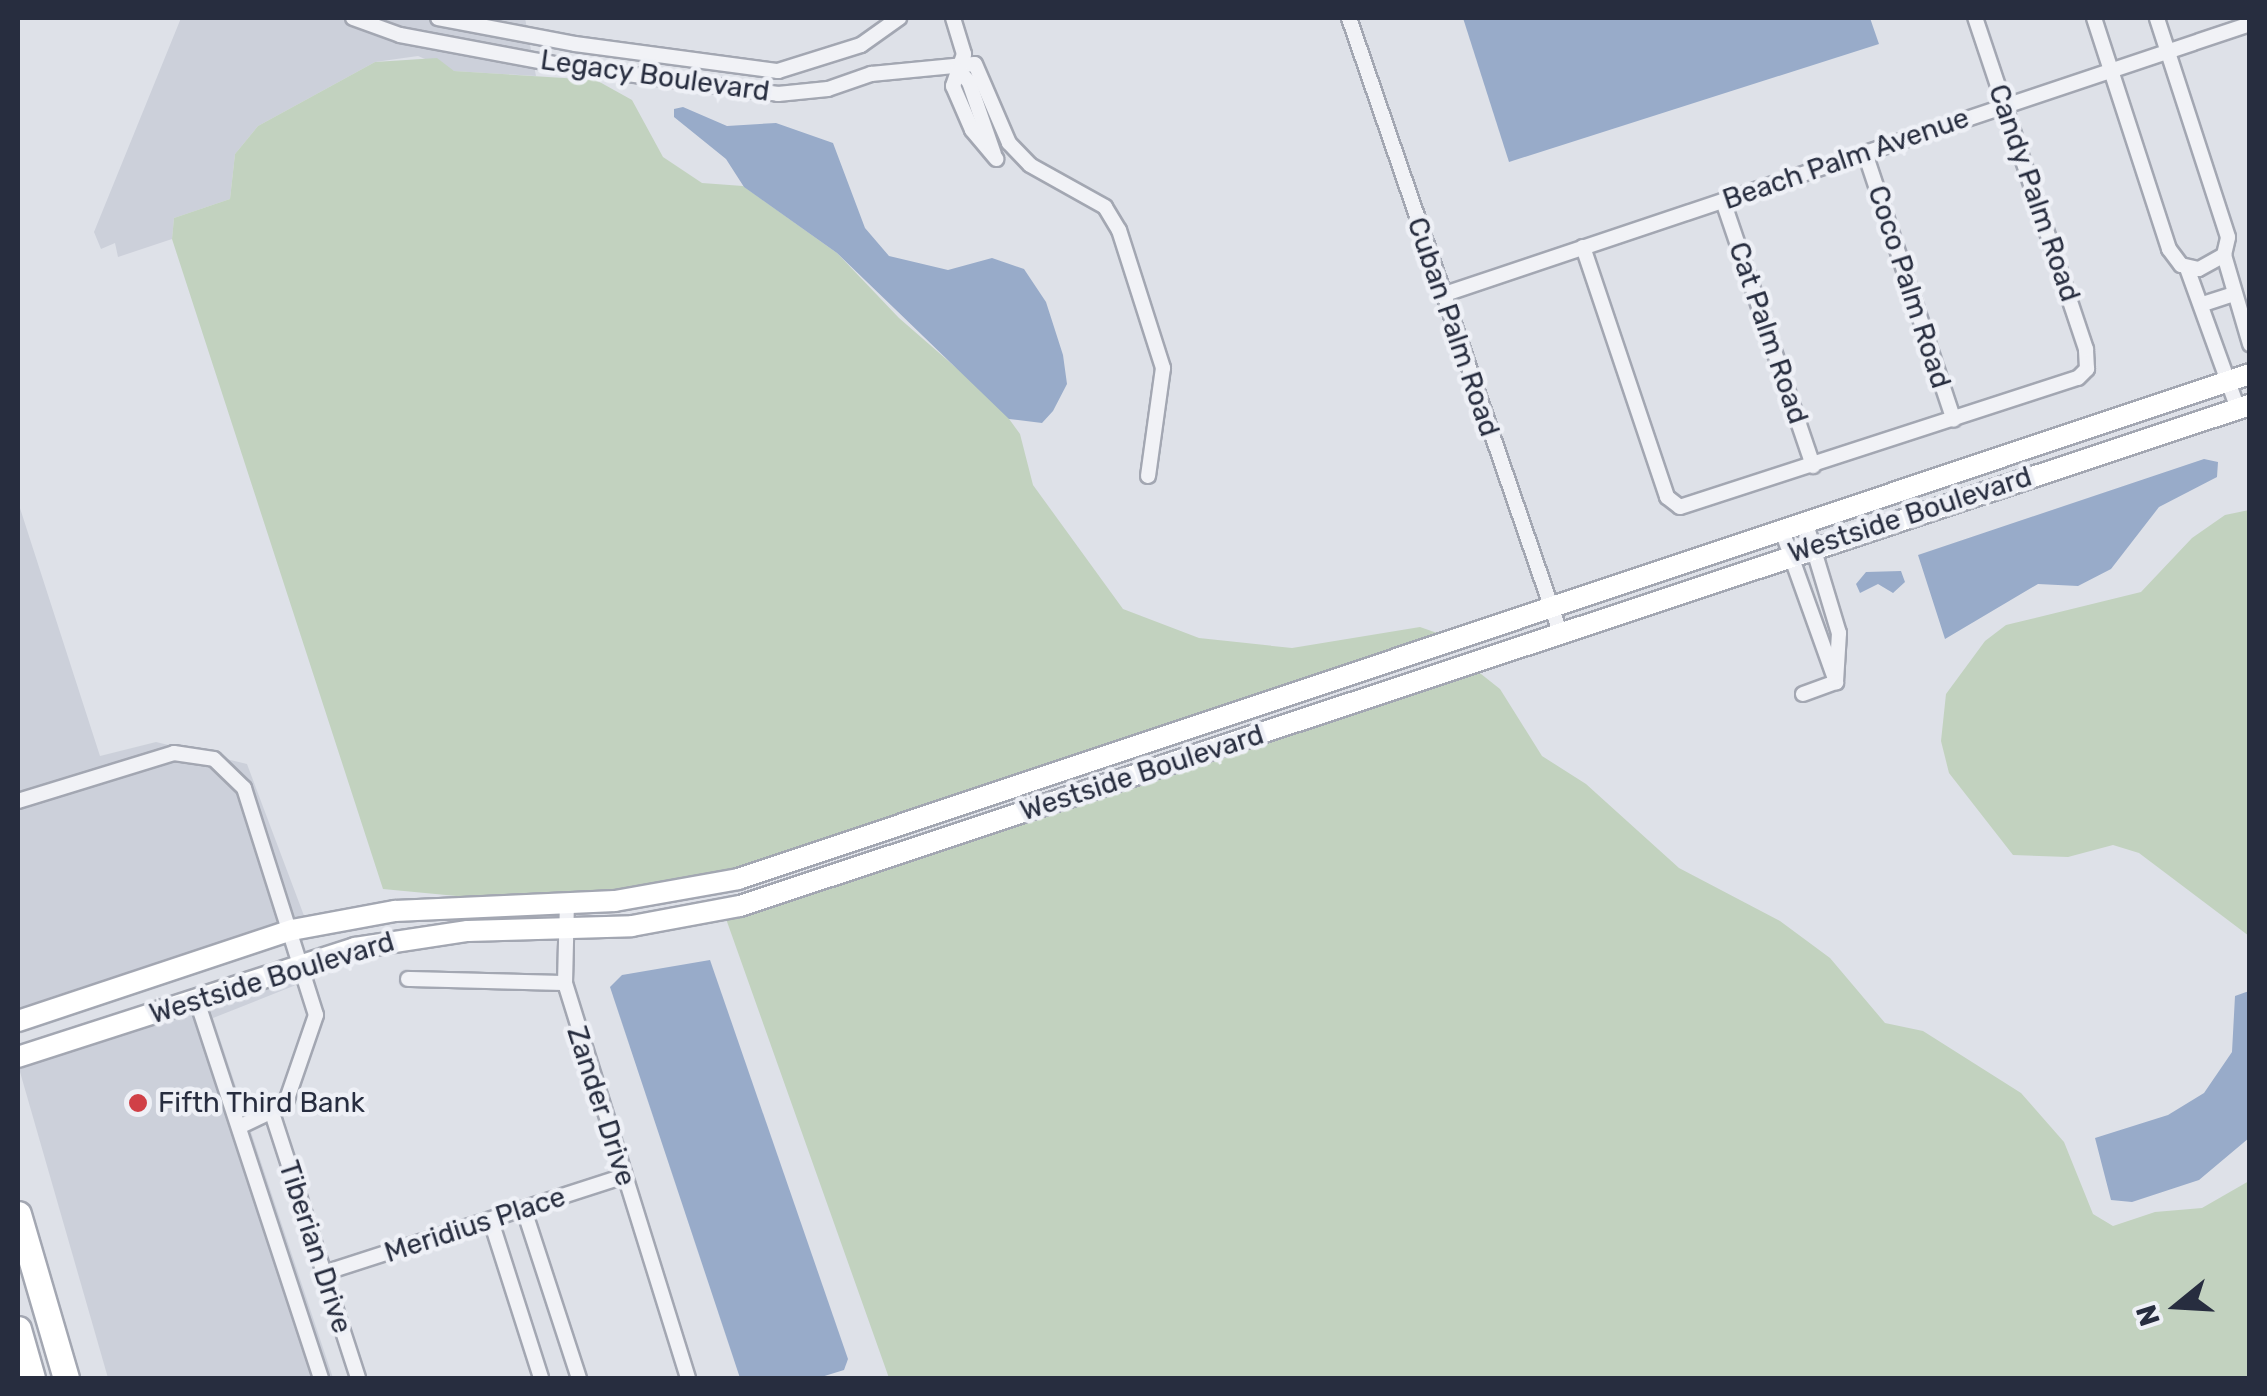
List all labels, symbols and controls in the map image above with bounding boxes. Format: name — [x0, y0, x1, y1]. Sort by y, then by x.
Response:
street label: Legacy Boulevard — [538, 43, 772, 109]
street label: Candy Palm Road — [1981, 80, 2087, 306]
street label: Beach Palm Avenue — [1718, 101, 1974, 217]
street label: Coco Palm Road — [1860, 181, 1958, 393]
street label: Cuban Palm Road — [1400, 213, 1506, 441]
street label: Cat Palm Road — [1721, 238, 1815, 428]
street label: Westside Boulevard — [1784, 460, 2036, 570]
street label: Westside Boulevard — [1016, 718, 1268, 828]
street label: Westside Boulevard — [146, 925, 398, 1031]
street label: Zander Drive — [559, 1022, 643, 1190]
place label: Fifth Third Bank — [158, 1086, 366, 1120]
marker: Fifth Third Bank — [127, 1092, 149, 1114]
street label: Tiberian Drive — [271, 1157, 359, 1337]
street label: Meridius Place — [380, 1180, 570, 1270]
north arrow — [2127, 1256, 2227, 1356]
text: N — [2129, 1301, 2167, 1330]

